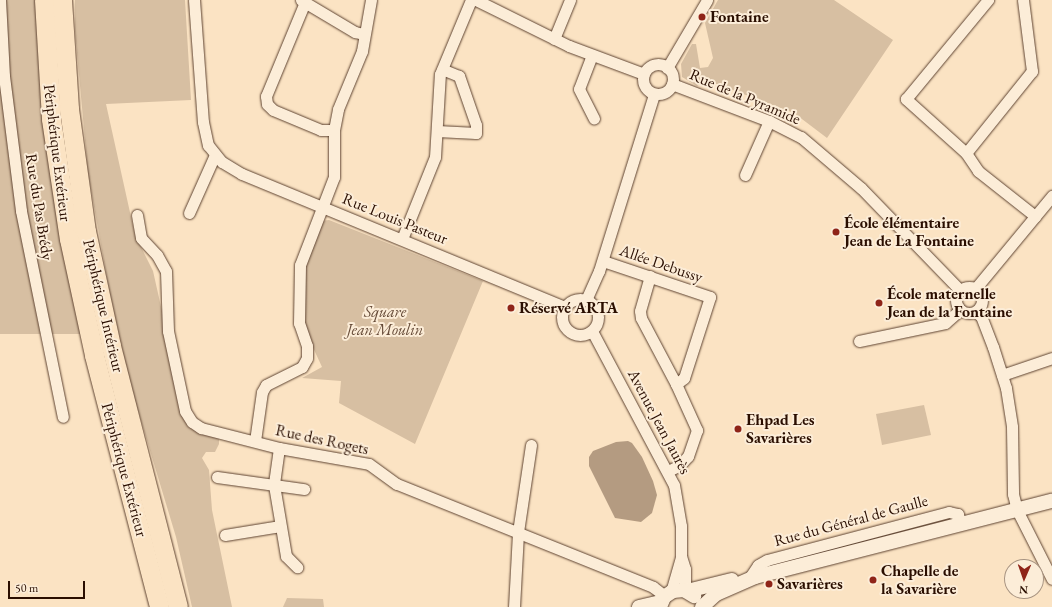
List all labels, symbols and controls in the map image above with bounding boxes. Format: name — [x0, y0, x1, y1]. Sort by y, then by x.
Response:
place label: Fontaine — [710, 7, 769, 27]
marker: Fontaine — [697, 12, 707, 22]
street label: Rue de la Pyramide — [687, 65, 803, 129]
street label: Périphérique Extérieur — [39, 83, 75, 223]
street label: Rue du Pas Brédy — [21, 152, 57, 262]
street label: Rue Louis Pasteur — [340, 189, 450, 249]
place label: École élémentaire Jean de La Fontaine — [844, 213, 974, 251]
marker: École élémentaire Jean de La Fontaine — [831, 227, 841, 237]
street label: Périphérique Intérieur — [78, 238, 128, 374]
street label: Allée Debussy — [617, 241, 705, 287]
place label: École maternelle Jean de la Fontaine — [887, 284, 1012, 322]
place label: Réservé ARTA — [519, 298, 618, 318]
marker: École maternelle Jean de la Fontaine — [874, 298, 884, 308]
park label: Square Jean Moulin — [347, 302, 423, 340]
marker: Réservé ARTA — [506, 303, 516, 313]
street label: Avenue Jean Jaurès — [623, 366, 695, 478]
street label: Périphérique Extérieur — [97, 401, 151, 539]
place label: Ehpad Les Savarières — [746, 410, 815, 448]
street label: Rue des Rogets — [274, 421, 370, 459]
marker: Ehpad Les Savarières — [733, 424, 743, 434]
street label: Rue du Général de Gaulle — [772, 491, 930, 551]
north arrow — [1004, 559, 1044, 599]
place label: Chapelle de la Savarière — [881, 561, 958, 599]
scale bar — [10, 573, 87, 599]
place label: Savarières — [777, 574, 843, 594]
marker: Chapelle de la Savarière — [868, 575, 878, 585]
marker: Savarières — [764, 579, 774, 589]
text: 50 m — [15, 580, 38, 596]
text: N — [1019, 583, 1028, 597]

